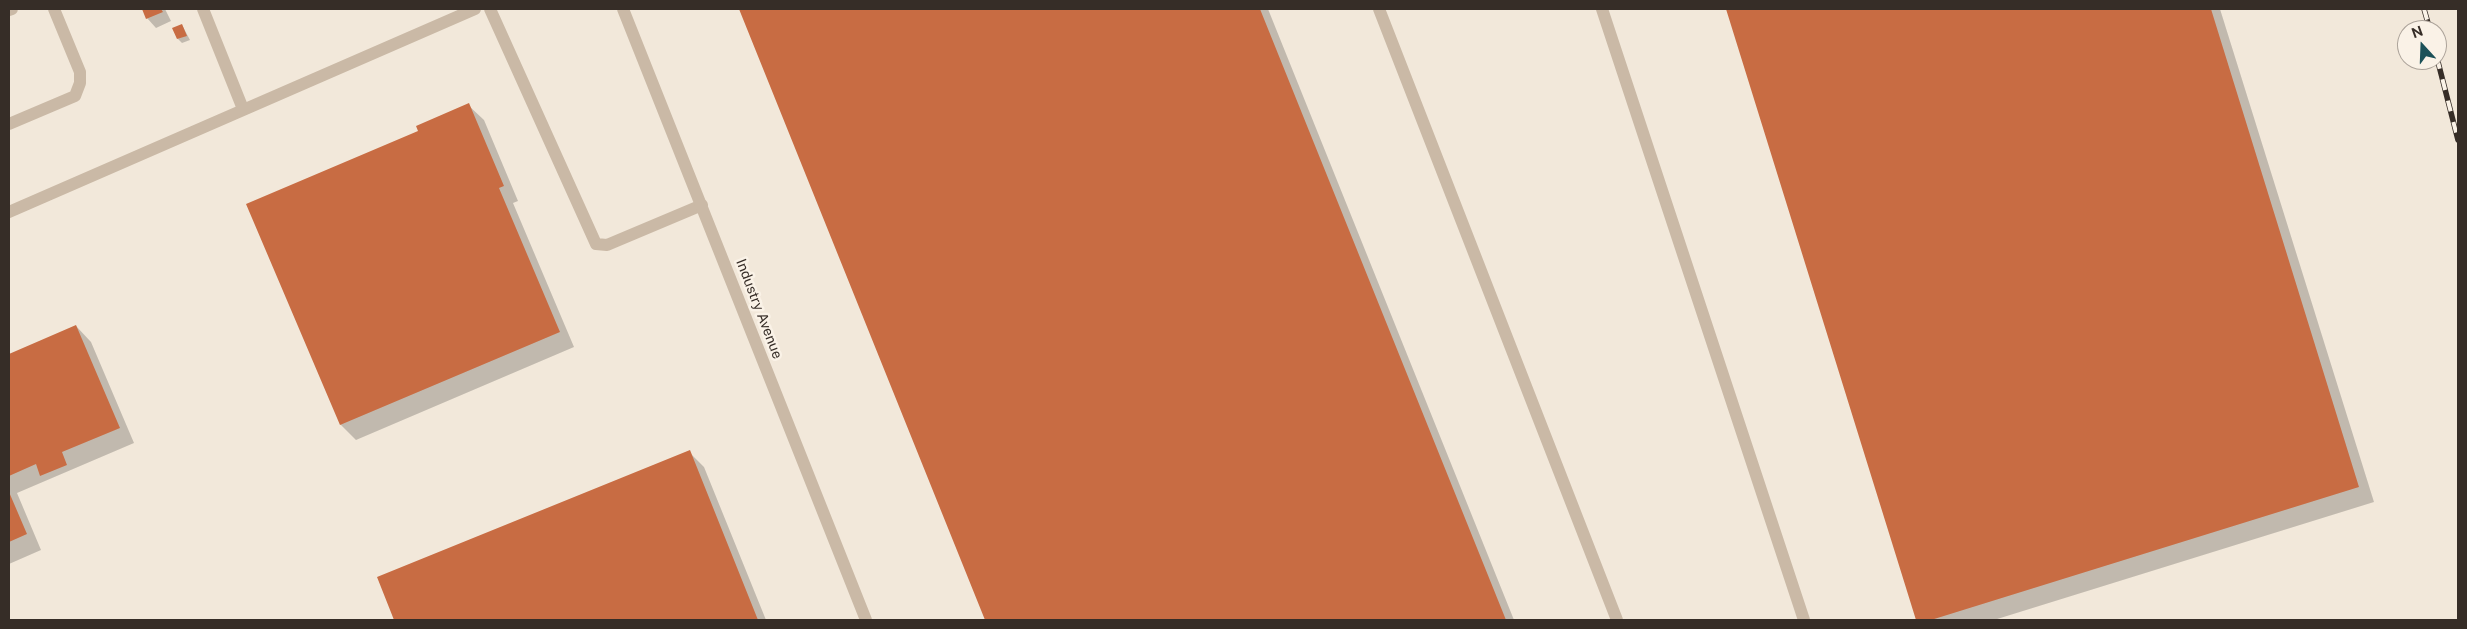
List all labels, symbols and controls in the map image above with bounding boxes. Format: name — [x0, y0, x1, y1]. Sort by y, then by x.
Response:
north arrow — [2397, 20, 2447, 70]
text: N — [2409, 22, 2425, 41]
street label: Industry Avenue — [732, 257, 786, 361]

